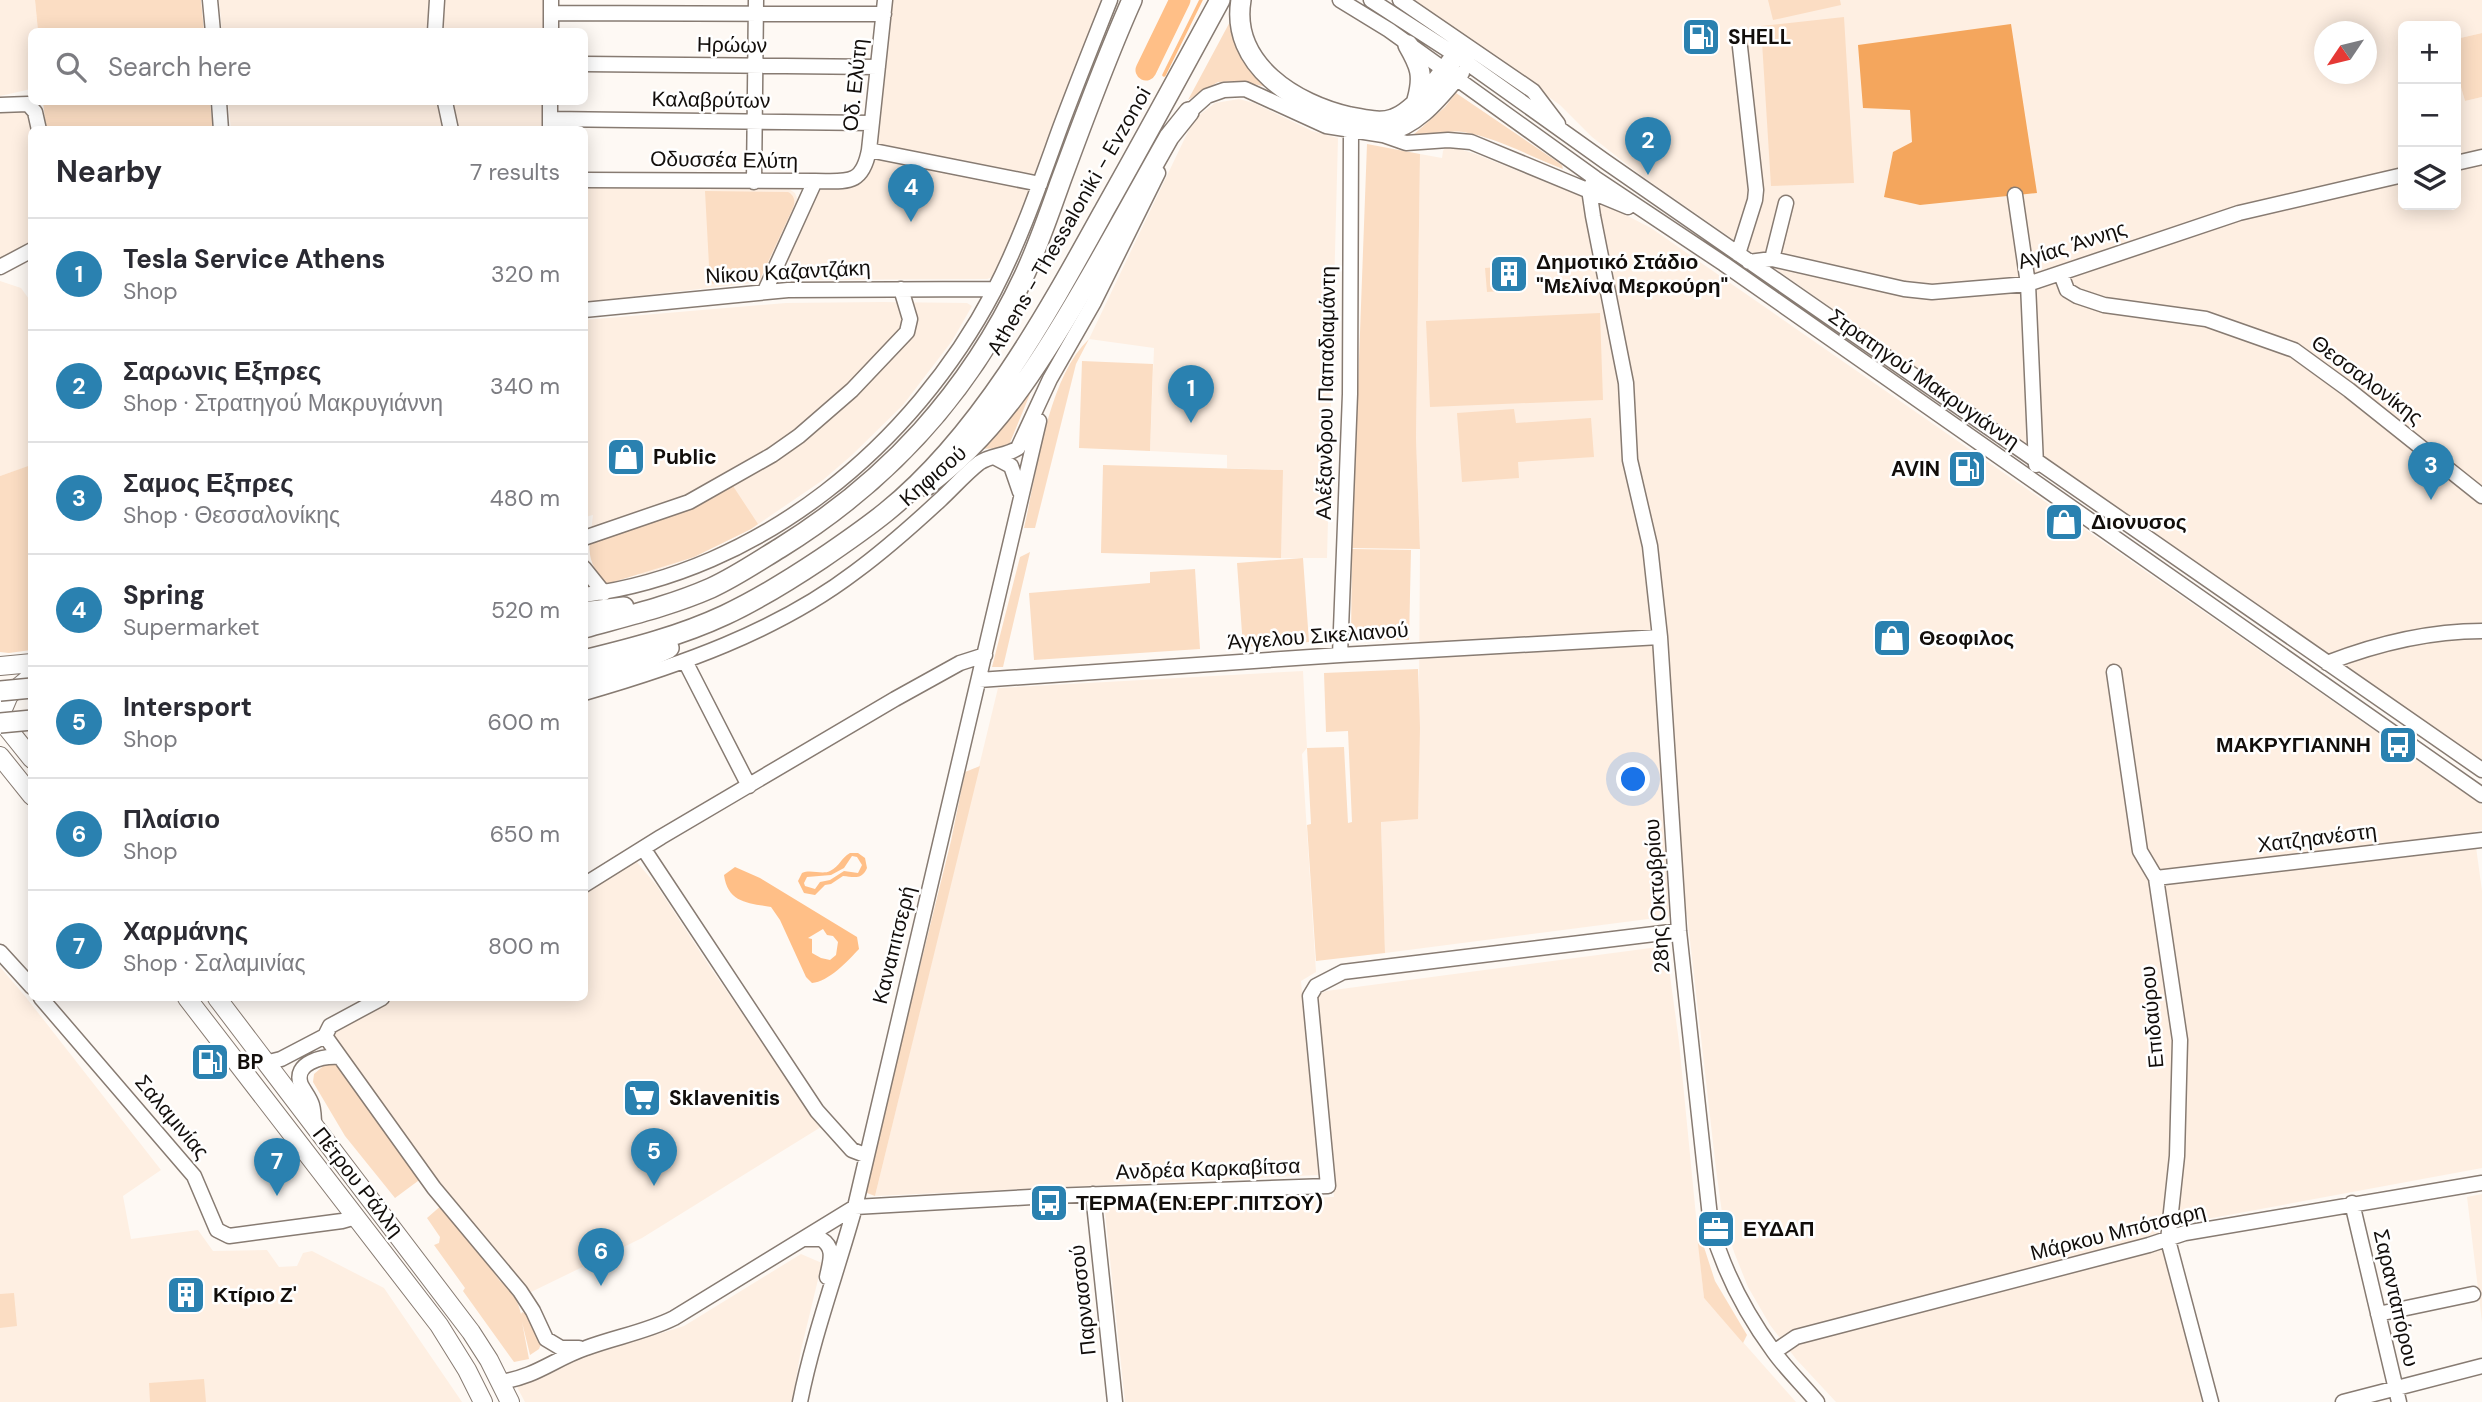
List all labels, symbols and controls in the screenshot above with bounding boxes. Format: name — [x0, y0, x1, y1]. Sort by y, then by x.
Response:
fuel station icon: SHELL — [1680, 16, 1722, 58]
north arrow — [2314, 21, 2377, 84]
map controls — [2398, 21, 2461, 210]
button: + — [2398, 21, 2461, 84]
place label: SHELL — [1728, 23, 1791, 51]
search box — [28, 28, 588, 105]
street label: Ηρώων — [697, 30, 767, 60]
street label: Οδ. Ελύτη — [836, 37, 874, 133]
icon: search — [52, 48, 90, 86]
text: Search here — [108, 50, 251, 84]
street label: Athens - Thessaloniki - Evzonoi — [980, 82, 1158, 360]
button: − — [2398, 84, 2461, 147]
street label: Καλαβρύτων — [651, 85, 771, 115]
pin: 2 — [1625, 117, 1671, 175]
street label: Οδυσσέα Ελύτη — [650, 145, 798, 175]
button: layers — [2398, 147, 2461, 210]
text: Nearby — [56, 152, 162, 191]
text: 7 results — [470, 157, 560, 187]
pin: 4 — [888, 164, 934, 222]
street label: Αγίας Άννης — [2014, 214, 2130, 276]
text: Tesla Service Athens — [123, 242, 385, 276]
place label: Δημοτικό Στάδιο "Μελίνα Μερκούρη" — [1536, 248, 1728, 300]
building icon: Δημοτικό Στάδιο "Μελίνα Μερκούρη" — [1488, 253, 1530, 295]
street label: Νίκου Καζαντζάκη — [705, 254, 871, 290]
text: 1 — [75, 259, 83, 289]
text: 320 m — [491, 259, 560, 289]
street label: Αλέξανδρου Παπαδιαμάντη — [1310, 266, 1342, 520]
text: Shop — [123, 276, 178, 306]
street label: Στρατηγού Μακρυγιάννη — [1823, 302, 2025, 456]
street label: Θεσσαλονίκης — [2305, 329, 2429, 431]
text: Σαρωνις Εξπρες — [123, 354, 322, 388]
pin: 1 — [1168, 365, 1214, 423]
text: 2 — [72, 371, 86, 401]
text: 340 m — [490, 371, 560, 401]
text: Shop · Στρατηγού Μακρυγιάννη — [123, 388, 443, 418]
shop icon: Public — [605, 436, 647, 478]
street label: Κηφισού — [894, 439, 972, 513]
pin: 3 — [2408, 442, 2454, 500]
place label: Public — [653, 443, 717, 471]
fuel station icon: AVIN — [1946, 448, 1988, 490]
place label: AVIN — [1891, 455, 1940, 483]
text: Σαμος Εξπρες — [123, 466, 294, 500]
text: 3 — [72, 483, 86, 513]
text: 480 m — [490, 483, 560, 513]
text: Shop · Θεσσαλονίκης — [123, 500, 340, 530]
shop icon: Διονυσος — [2043, 501, 2085, 543]
place label: Διονυσος — [2091, 508, 2187, 536]
text: Spring — [123, 578, 205, 612]
text: 4 — [72, 595, 86, 625]
text: 520 m — [491, 595, 560, 625]
text: Supermarket — [123, 612, 259, 642]
street label: Άγγελου Σικελιανού — [1227, 616, 1409, 656]
shop icon: Θεοφιλος — [1871, 617, 1913, 659]
place label: Θεοφιλος — [1919, 624, 2014, 652]
text: Intersport — [123, 690, 252, 724]
text: 5 — [72, 707, 86, 737]
text: 600 m — [487, 707, 560, 737]
text: Shop — [123, 724, 178, 754]
bus stop icon: ΜΑΚΡΥΓΙΑΝΝΗ — [2377, 724, 2419, 766]
place label: ΜΑΚΡΥΓΙΑΝΝΗ — [2216, 731, 2371, 759]
your location — [1616, 762, 1650, 796]
text: Πλαίσιο — [123, 802, 220, 836]
street label: Χατζηανέστη — [2256, 817, 2378, 859]
street label: 28ης Οκτωβρίου — [1638, 818, 1676, 974]
text: 6 — [72, 819, 86, 849]
text: 650 m — [490, 819, 560, 849]
text: Shop — [123, 836, 178, 866]
street label: Καναπιτσερή — [866, 883, 922, 1007]
text: Χαρμάνης — [123, 914, 248, 948]
text: 7 — [73, 931, 85, 961]
text: 800 m — [488, 931, 560, 961]
text: Shop · Σαλαμινίας — [123, 948, 306, 978]
street label: Επιδαύρου — [2134, 965, 2170, 1069]
fuel station icon: BP — [189, 1041, 231, 1083]
place label: BP — [237, 1048, 263, 1076]
street label: Σαλαμινίας — [129, 1069, 215, 1165]
supermarket icon: Sklavenitis — [621, 1077, 663, 1119]
place label: Sklavenitis — [669, 1084, 780, 1112]
street label: Πέτρου Ράλλη — [306, 1121, 410, 1243]
pin: 5 — [631, 1128, 677, 1186]
pin: 7 — [254, 1138, 300, 1196]
street label: Ανδρέα Καρκαβίτσα — [1115, 1152, 1301, 1186]
bus stop icon: ΤΕΡΜΑ(ΕΝ.ΕΡΓ.ΠΙΤΣΟΥ) — [1028, 1182, 1070, 1224]
place label: ΤΕΡΜΑ(ΕΝ.ΕΡΓ.ΠΙΤΣΟΥ) — [1076, 1189, 1323, 1217]
street label: Μάρκου Μπότσαρη — [2027, 1197, 2209, 1267]
office icon: ΕΥΔΑΠ — [1695, 1208, 1737, 1250]
place label: ΕΥΔΑΠ — [1743, 1215, 1815, 1243]
street label: Σαρανταπόρου — [2367, 1227, 2425, 1369]
pin: 6 — [578, 1228, 624, 1286]
street label: Παρνασσού — [1063, 1243, 1103, 1357]
building icon: Κτίριο Ζ' — [165, 1274, 207, 1316]
place label: Κτίριο Ζ' — [213, 1281, 297, 1309]

